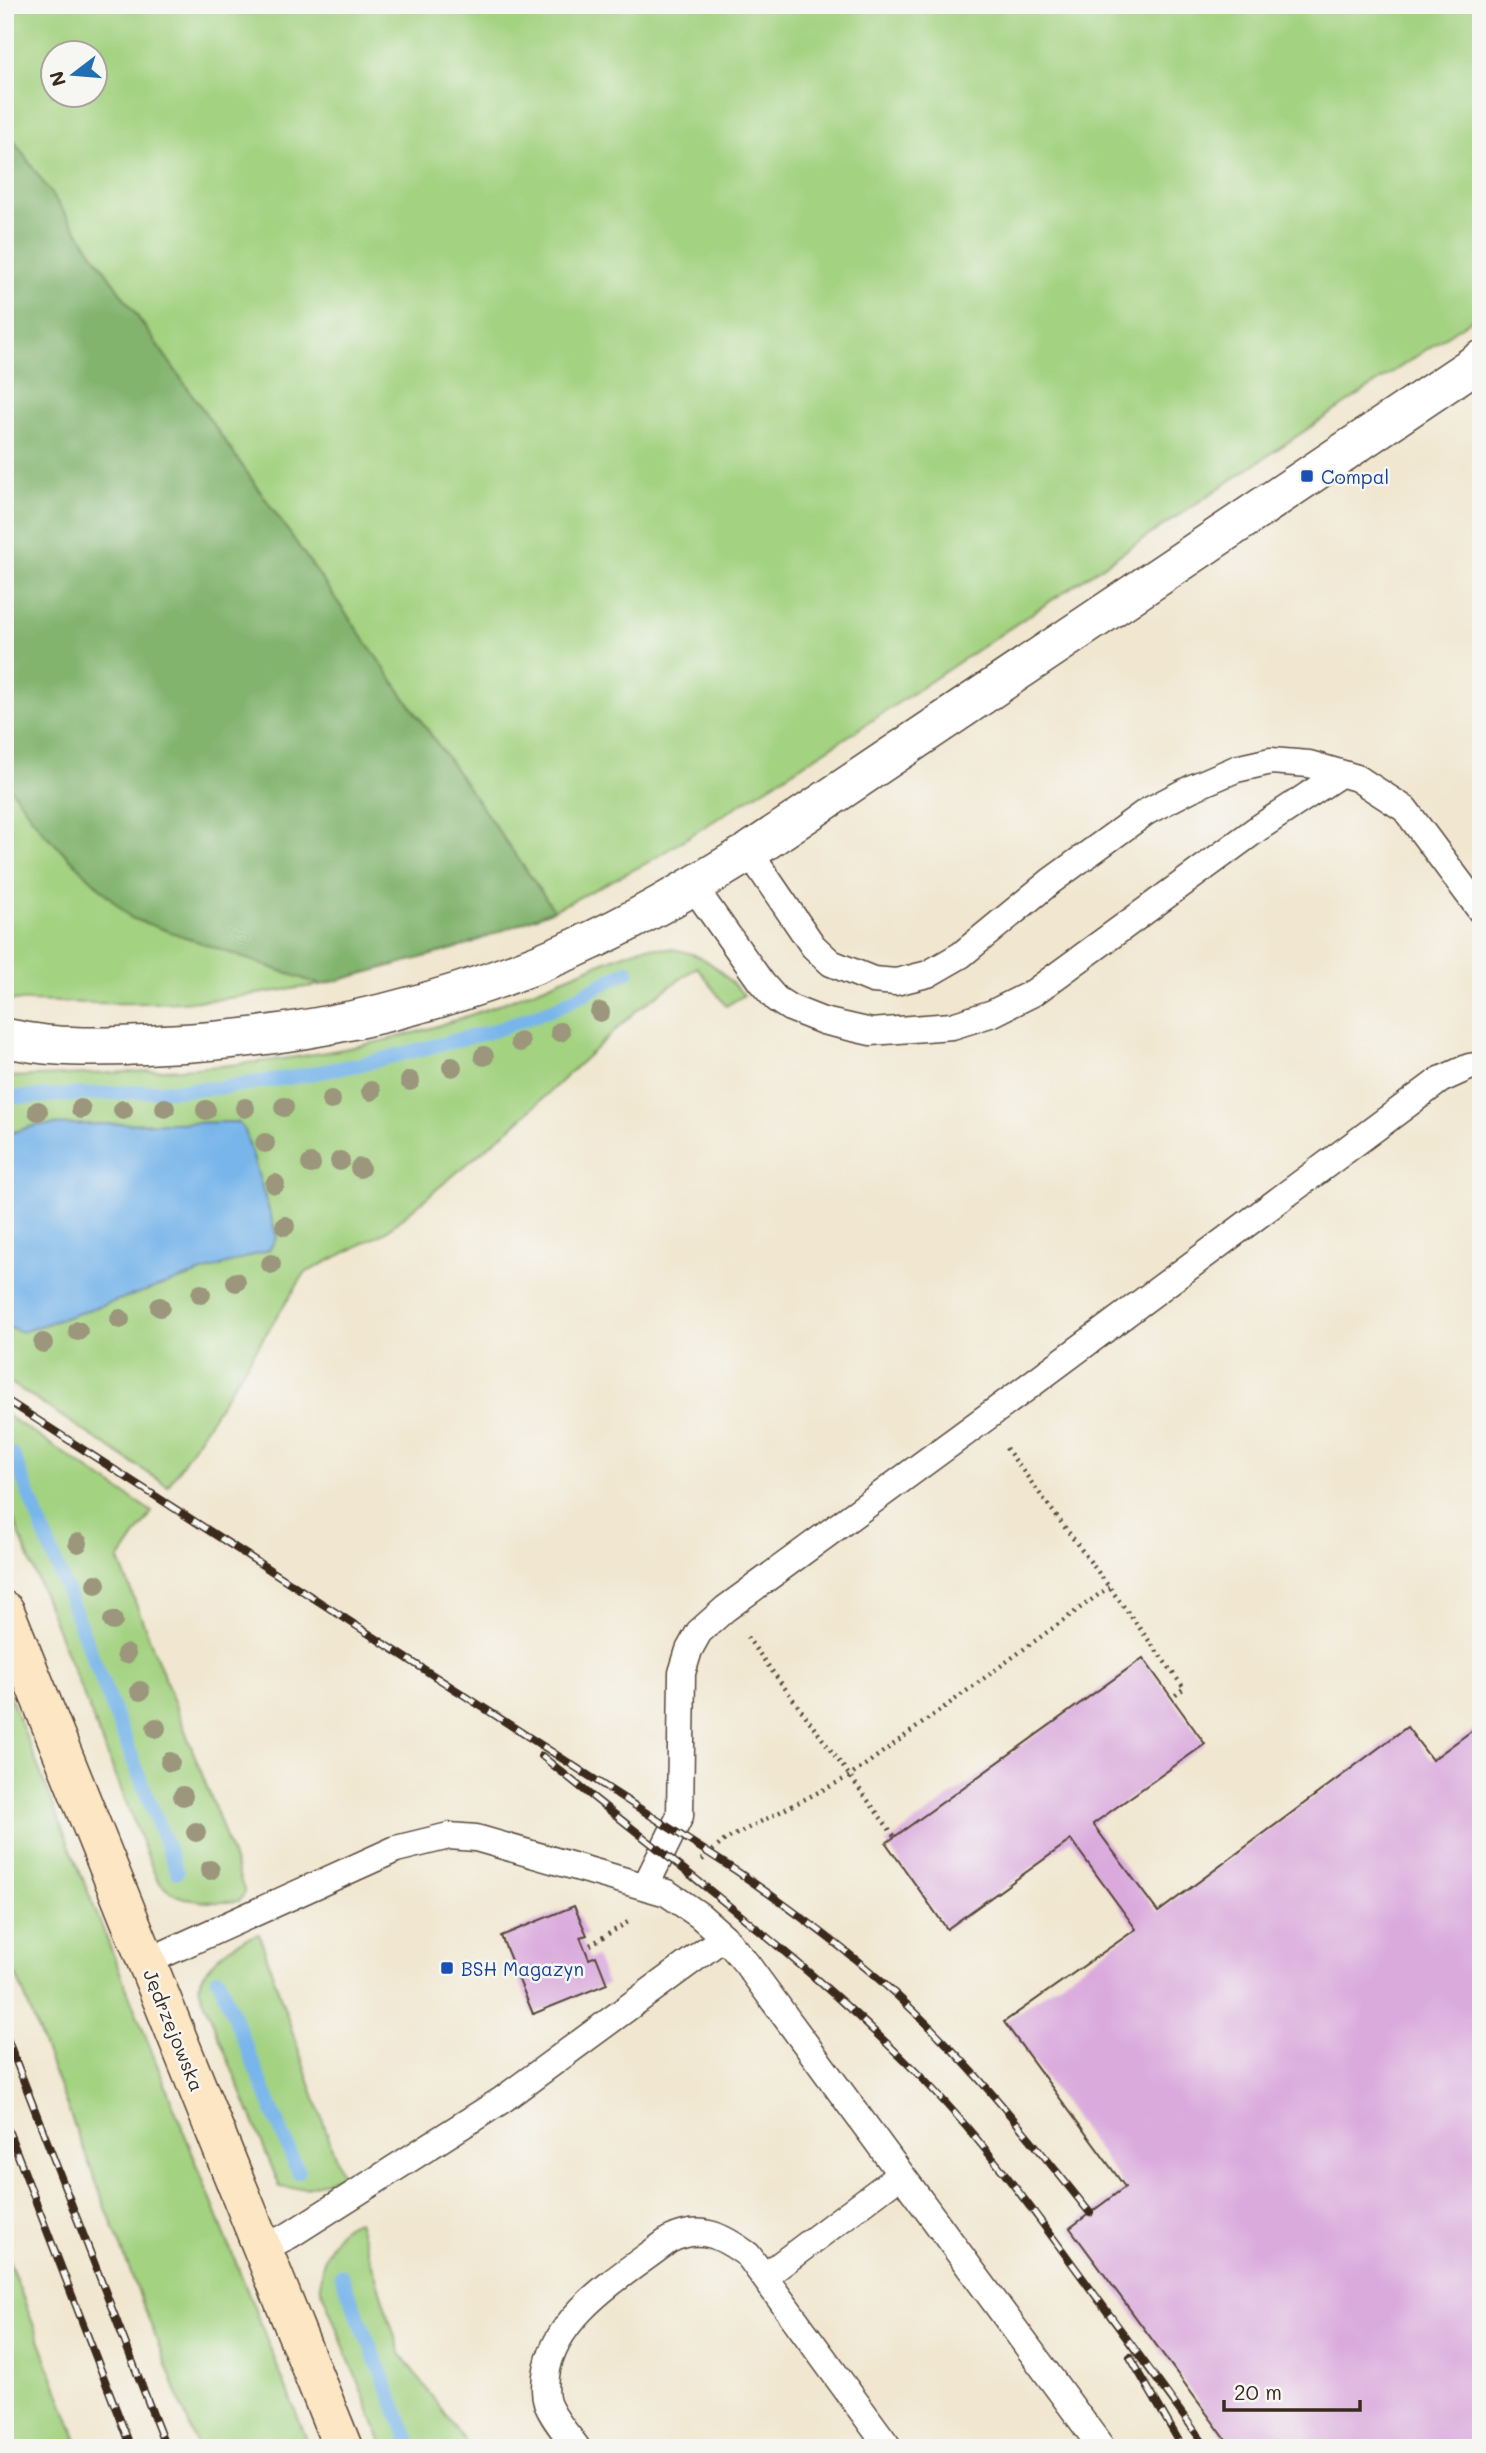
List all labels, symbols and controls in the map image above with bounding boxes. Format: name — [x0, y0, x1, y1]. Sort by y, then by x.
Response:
north arrow — [38, 38, 108, 108]
text: N — [43, 68, 71, 89]
place label: Compal — [1321, 464, 1389, 489]
marker: Compal — [1299, 468, 1315, 484]
place label: BSH Magazyn — [461, 1956, 584, 1981]
marker: BSH Magazyn — [439, 1960, 455, 1976]
street label: Jędrzejowska — [138, 1965, 210, 2095]
scale bar — [1224, 2369, 1360, 2413]
text: 20 m — [1234, 2378, 1282, 2405]

